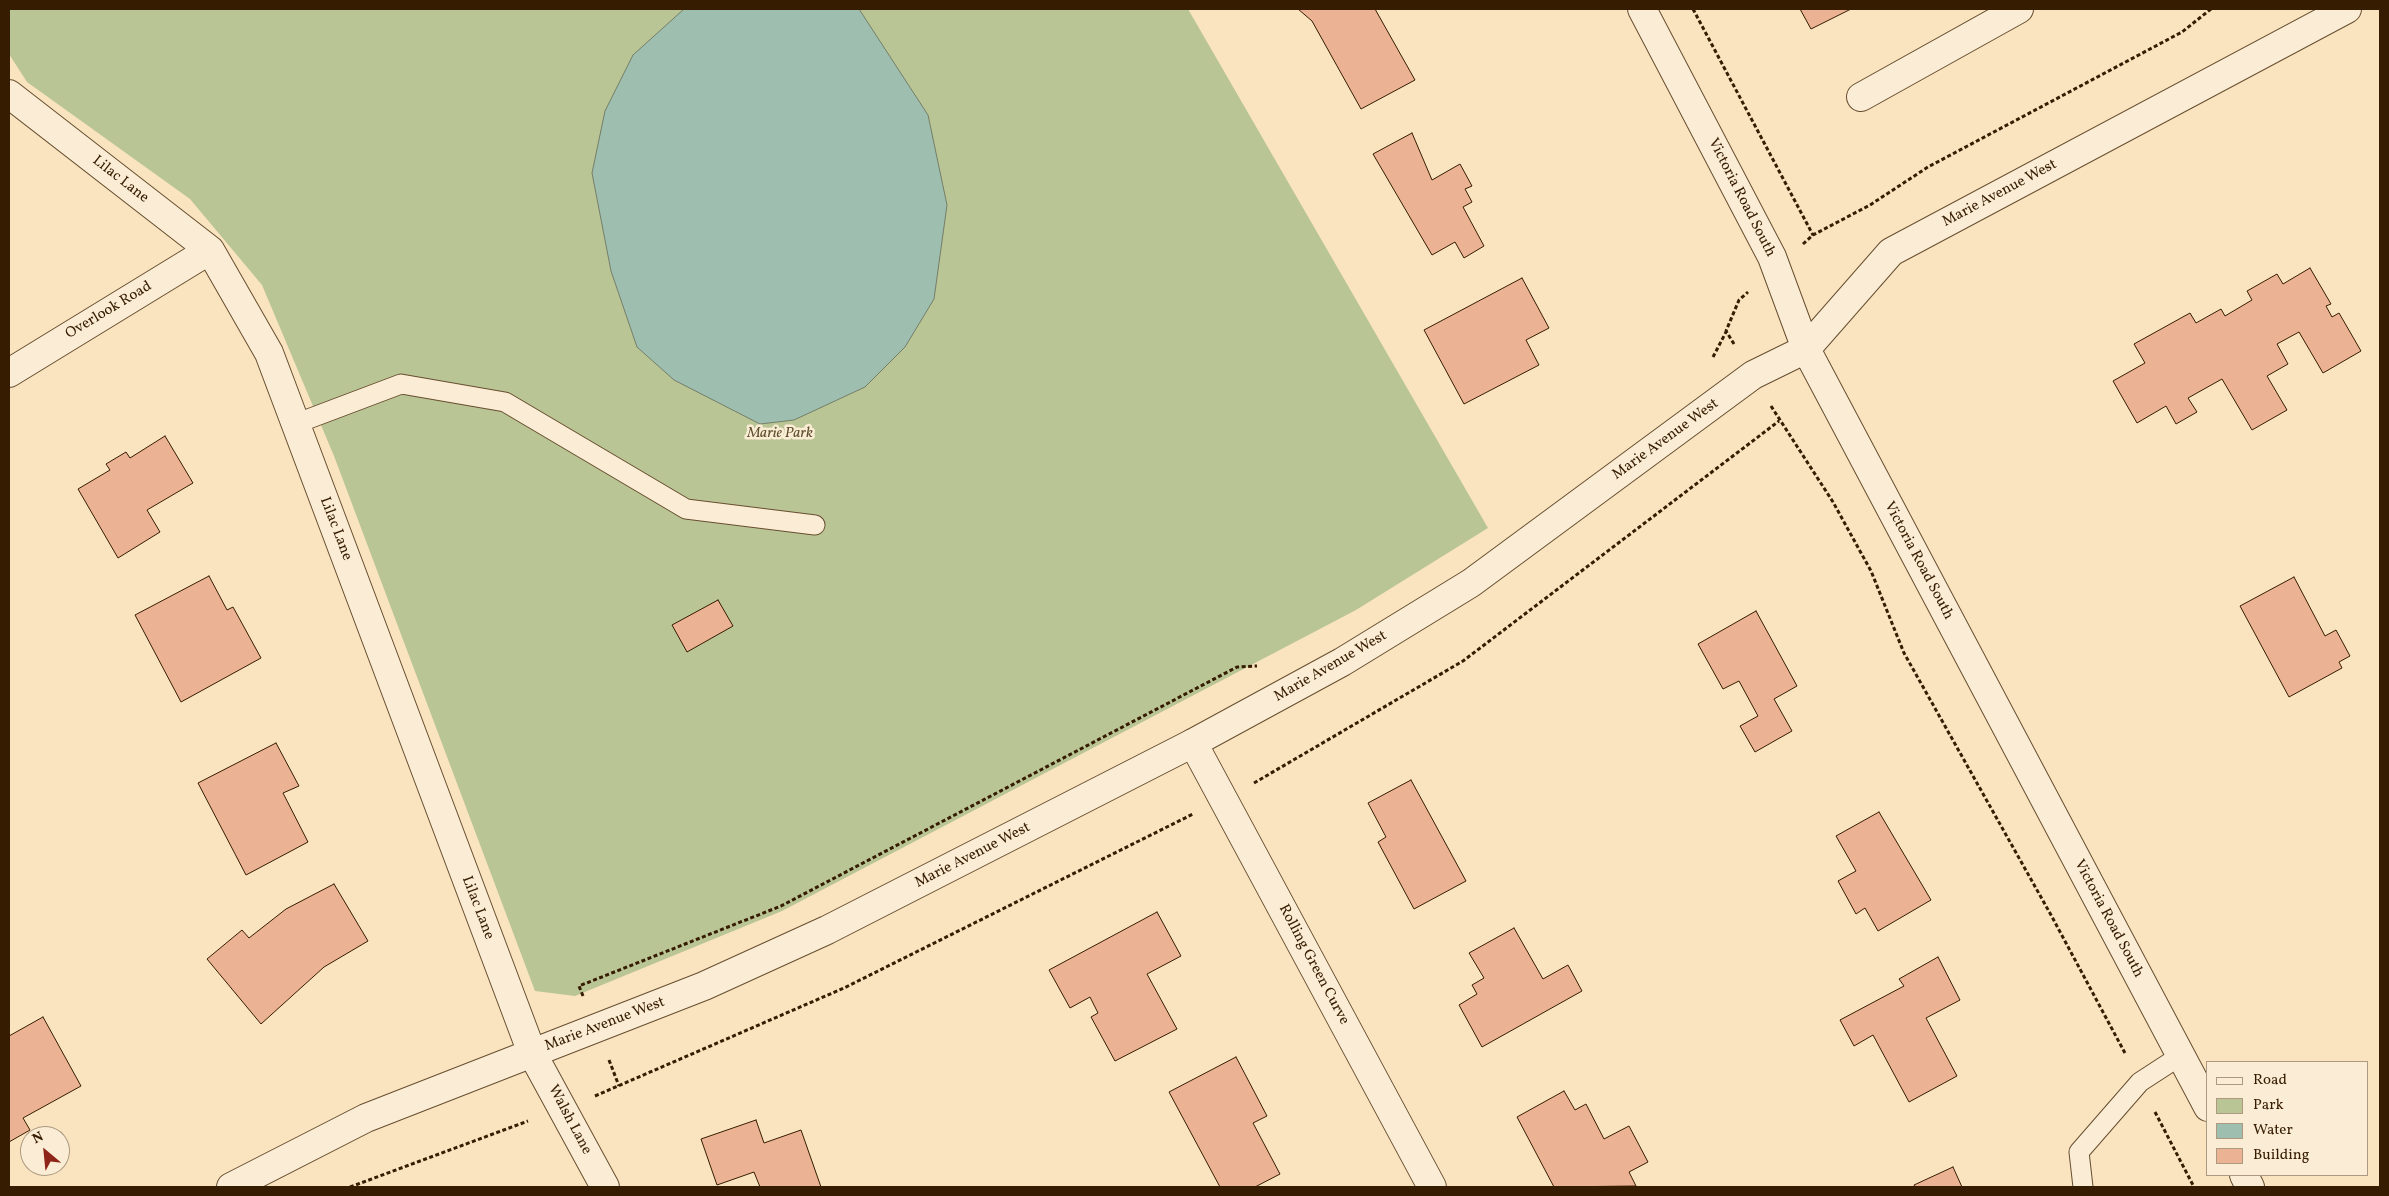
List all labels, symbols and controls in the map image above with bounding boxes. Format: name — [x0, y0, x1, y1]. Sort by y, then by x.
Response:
street label: Victoria Road South — [1703, 136, 1779, 260]
street label: Lilac Lane — [88, 152, 152, 208]
street label: Marie Avenue West — [1940, 156, 2060, 232]
street label: Overlook Road — [63, 278, 155, 344]
street label: Marie Avenue West — [1609, 395, 1723, 485]
park label: Marie Park — [747, 425, 813, 443]
street label: Lilac Lane — [315, 495, 355, 563]
street label: Victoria Road South — [1879, 499, 1957, 623]
street label: Marie Avenue West — [1271, 627, 1391, 707]
street label: Marie Avenue West — [912, 819, 1034, 893]
street label: Victoria Road South — [2069, 857, 2147, 981]
street label: Lilac Lane — [457, 874, 497, 942]
street label: Rolling Green Curve — [1274, 902, 1352, 1028]
street label: Marie Avenue West — [542, 994, 668, 1056]
legend — [2206, 1061, 2369, 1176]
text: Road — [2253, 1070, 2287, 1091]
street label: Walsh Lane — [543, 1082, 595, 1158]
text: Park — [2253, 1095, 2284, 1116]
text: Water — [2253, 1120, 2293, 1141]
north arrow — [20, 1126, 70, 1176]
text: N — [29, 1127, 47, 1149]
text: Building — [2253, 1145, 2309, 1166]

